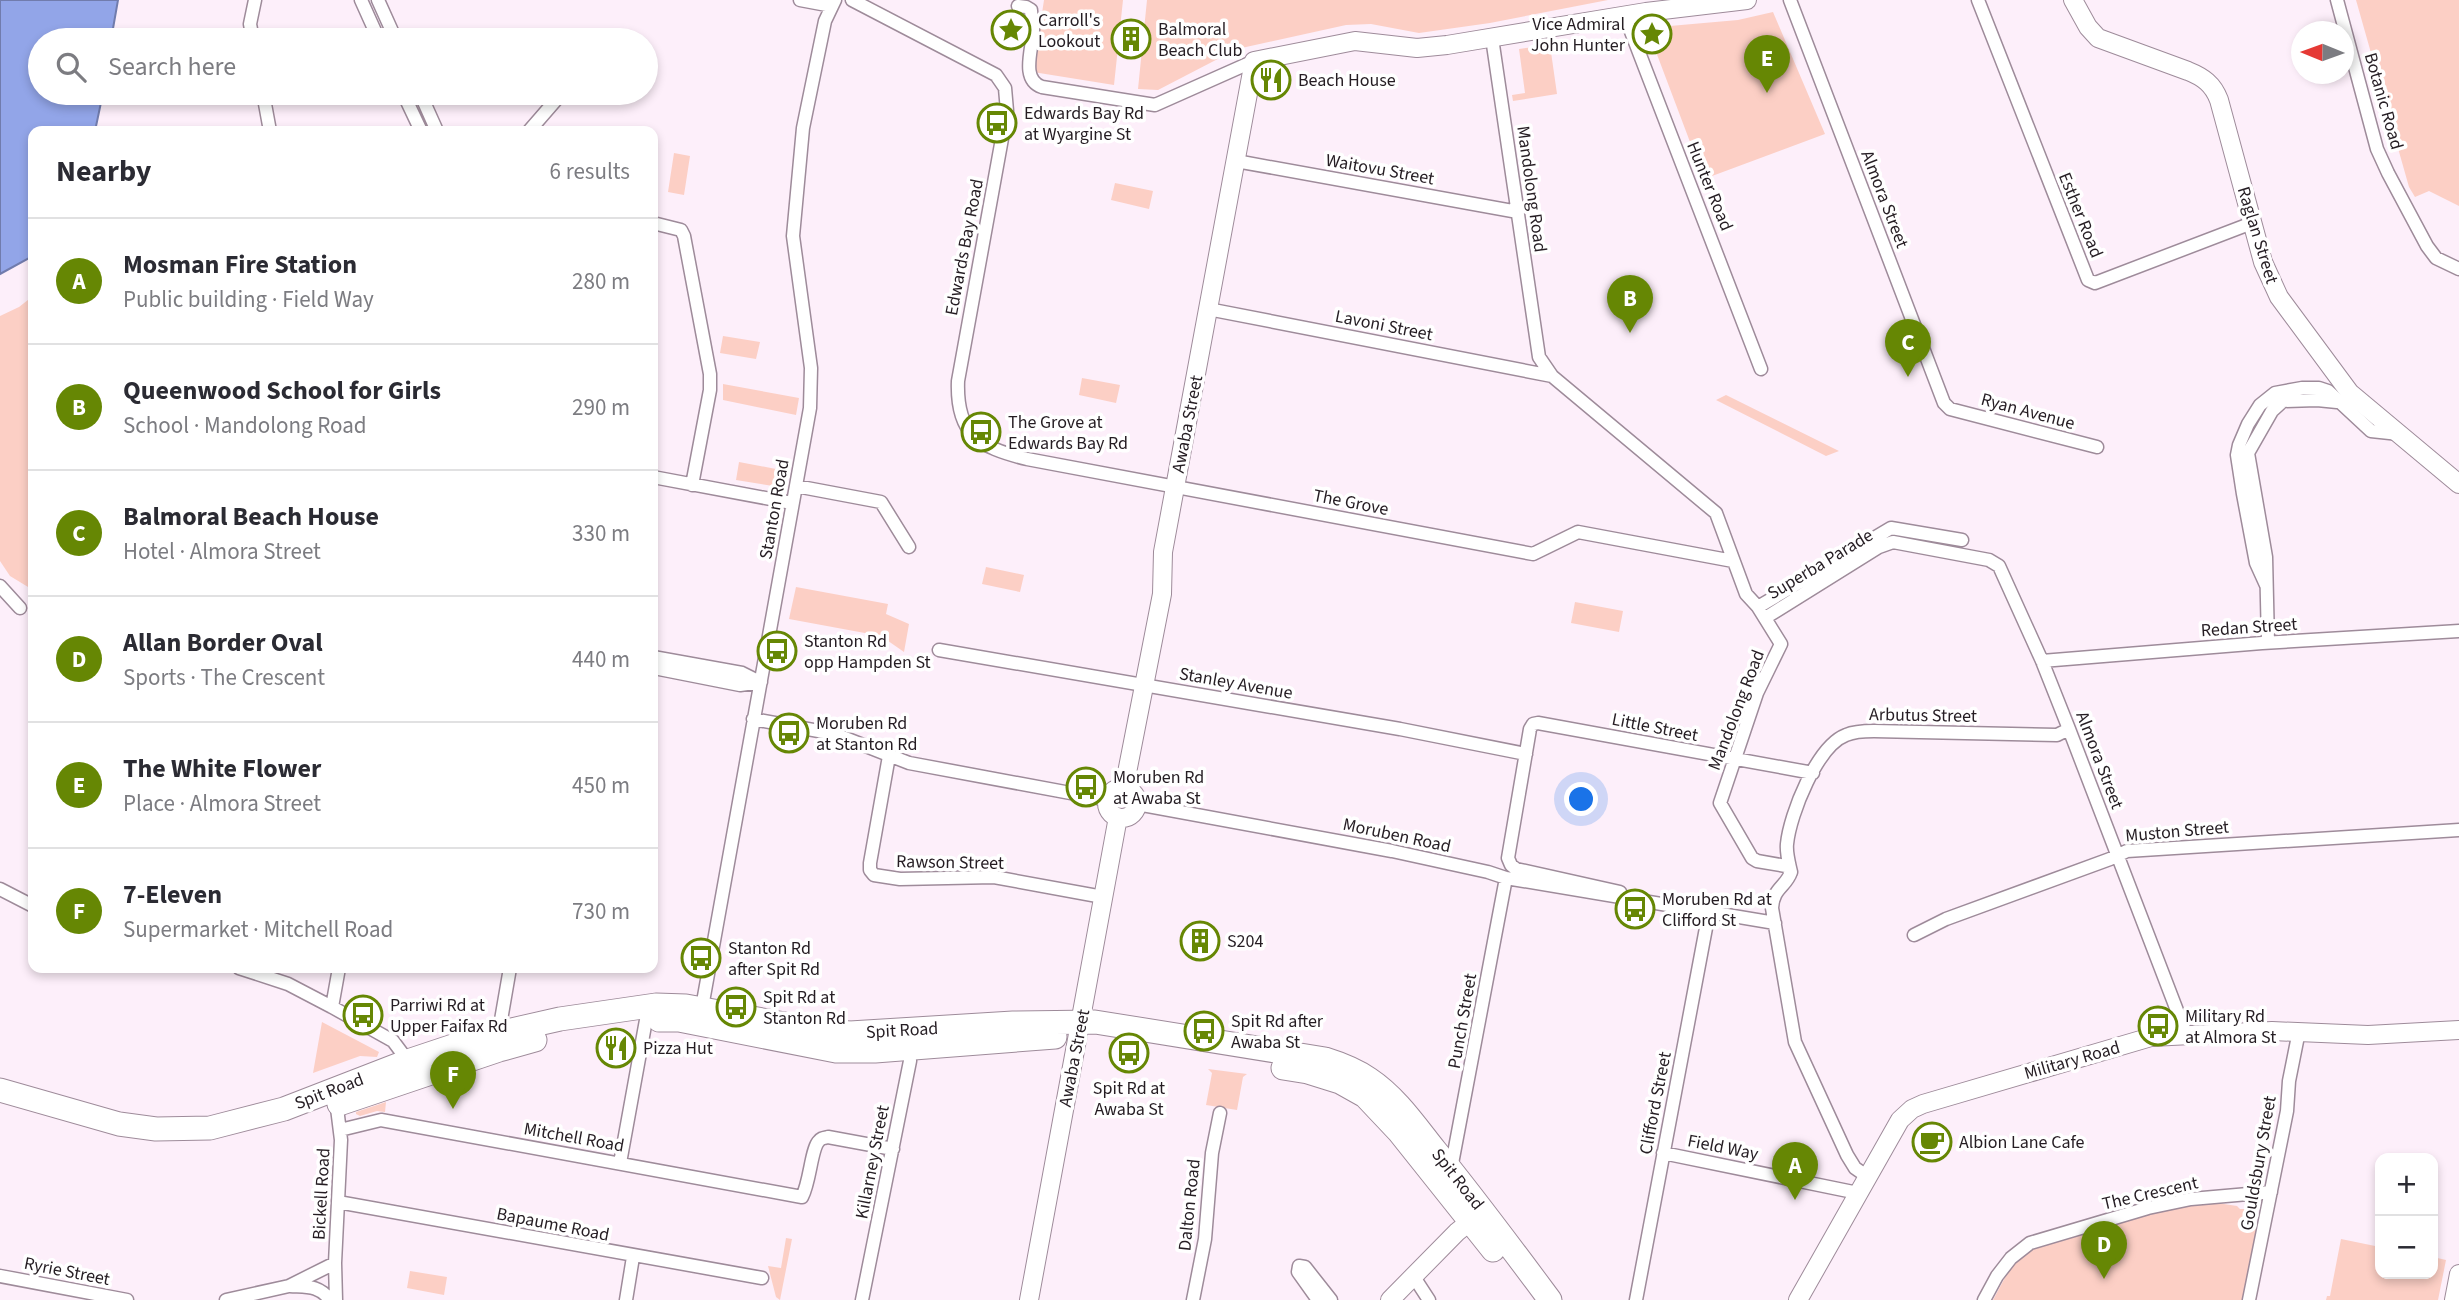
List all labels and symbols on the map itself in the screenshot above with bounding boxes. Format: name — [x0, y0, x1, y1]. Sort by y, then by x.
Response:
place label: Carroll's Lookout — [1038, 8, 1100, 54]
place icon: Carroll's Lookout — [990, 9, 1032, 51]
place label: Vice Admiral John Hunter — [1531, 12, 1626, 58]
place icon: Vice Admiral John Hunter — [1631, 13, 1673, 55]
place label: Balmoral Beach Club — [1158, 17, 1243, 63]
building icon: Balmoral Beach Club — [1110, 18, 1152, 60]
north arrow — [2291, 21, 2354, 84]
pin: E — [1744, 35, 1790, 93]
street label: Botanic Road — [2358, 50, 2409, 152]
restaurant icon: Beach House — [1250, 59, 1292, 101]
place label: Beach House — [1298, 68, 1396, 93]
place label: Edwards Bay Rd at Wyargine St — [1024, 101, 1144, 147]
bus stop icon: Edwards Bay Rd at Wyargine St — [976, 102, 1018, 144]
street label: Mandolong Road — [1510, 124, 1553, 254]
street label: Hunter Road — [1680, 138, 1739, 235]
street label: Almora Street — [1854, 147, 1915, 252]
street label: Waitovu Street — [1324, 148, 1436, 191]
street label: Esther Road — [2052, 169, 2109, 262]
street label: Edwards Bay Road — [939, 177, 990, 318]
street label: Raglan Street — [2231, 183, 2284, 287]
pin: B — [1607, 275, 1653, 333]
street label: Lavoni Street — [1333, 304, 1435, 347]
pin: C — [1885, 319, 1931, 377]
street label: Awaba Street — [1166, 373, 1209, 475]
street label: Ryan Avenue — [1978, 387, 2078, 436]
place label: The Grove at Edwards Bay Rd — [1008, 410, 1128, 456]
bus stop icon: The Grove at Edwards Bay Rd — [960, 411, 1002, 453]
street label: Stanton Road — [753, 457, 796, 561]
street label: The Grove — [1311, 483, 1391, 522]
street label: Superba Parade — [1763, 523, 1878, 606]
street label: Redan Street — [2200, 612, 2298, 643]
place label: Stanton Rd opp Hampden St — [804, 629, 931, 675]
bus stop icon: Stanton Rd opp Hampden St — [756, 630, 798, 672]
street label: Mandolong Road — [1702, 646, 1771, 774]
street label: Stanley Avenue — [1177, 661, 1295, 706]
street label: Arbutus Street — [1869, 702, 1977, 729]
street label: Little Street — [1610, 707, 1700, 748]
street label: Almora Street — [2069, 708, 2130, 813]
place label: Moruben Rd at Stanton Rd — [816, 711, 917, 757]
bus stop icon: Moruben Rd at Stanton Rd — [768, 712, 810, 754]
place label: Moruben Rd at Awaba St — [1113, 765, 1204, 811]
bus stop icon: Moruben Rd at Awaba St — [1065, 766, 1107, 808]
your location — [1564, 782, 1598, 816]
street label: Moruben Road — [1341, 812, 1453, 859]
street label: Muston Street — [2124, 815, 2230, 848]
street label: Rawson Street — [896, 849, 1004, 876]
place label: Moruben Rd at Clifford St — [1662, 887, 1772, 933]
bus stop icon: Moruben Rd at Clifford St — [1614, 888, 1656, 930]
building icon: S204 — [1179, 920, 1221, 962]
place label: S204 — [1227, 929, 1264, 954]
place label: Stanton Rd after Spit Rd — [728, 936, 820, 982]
bus stop icon: Stanton Rd after Spit Rd — [680, 937, 722, 979]
street label: Punch Street — [1442, 971, 1483, 1071]
place label: Spit Rd at Stanton Rd — [763, 985, 846, 1031]
bus stop icon: Spit Rd at Stanton Rd — [715, 986, 757, 1028]
place label: Parriwi Rd at Upper Faifax Rd — [390, 993, 508, 1039]
bus stop icon: Parriwi Rd at Upper Faifax Rd — [342, 994, 384, 1036]
place label: Military Rd at Almora St — [2185, 1004, 2276, 1050]
bus stop icon: Military Rd at Almora St — [2137, 1005, 2179, 1047]
street label: Awaba Street — [1053, 1007, 1096, 1109]
place label: Spit Rd after Awaba St — [1231, 1009, 1324, 1055]
bus stop icon: Spit Rd after Awaba St — [1183, 1010, 1225, 1052]
street label: Spit Road — [865, 1016, 939, 1045]
restaurant icon: Pizza Hut — [595, 1027, 637, 1069]
bus stop icon: Spit Rd at Awaba St — [1108, 1032, 1150, 1074]
street label: Military Road — [2021, 1035, 2123, 1086]
place label: Pizza Hut — [643, 1036, 713, 1061]
street label: Clifford Street — [1633, 1050, 1678, 1157]
pin: F — [430, 1051, 476, 1109]
street label: Spit Road — [291, 1067, 367, 1116]
place label: Spit Rd at Awaba St — [1093, 1076, 1165, 1122]
street label: Gouldsbury Street — [2234, 1094, 2283, 1232]
street label: Killarney Street — [849, 1103, 896, 1221]
street label: Mitchell Road — [522, 1116, 626, 1159]
cafe icon: Albion Lane Cafe — [1911, 1121, 1953, 1163]
street label: Field Way — [1685, 1128, 1761, 1167]
place label: Albion Lane Cafe — [1959, 1130, 2085, 1155]
pin: A — [1772, 1142, 1818, 1200]
street label: Spit Road — [1425, 1143, 1490, 1216]
street label: Bickell Road — [307, 1147, 336, 1241]
street label: Dalton Road — [1172, 1158, 1207, 1252]
street label: The Crescent — [2100, 1170, 2200, 1217]
street label: Bapaume Road — [494, 1201, 611, 1248]
pin: D — [2081, 1221, 2127, 1279]
street label: Ryrie Street — [22, 1251, 112, 1292]

